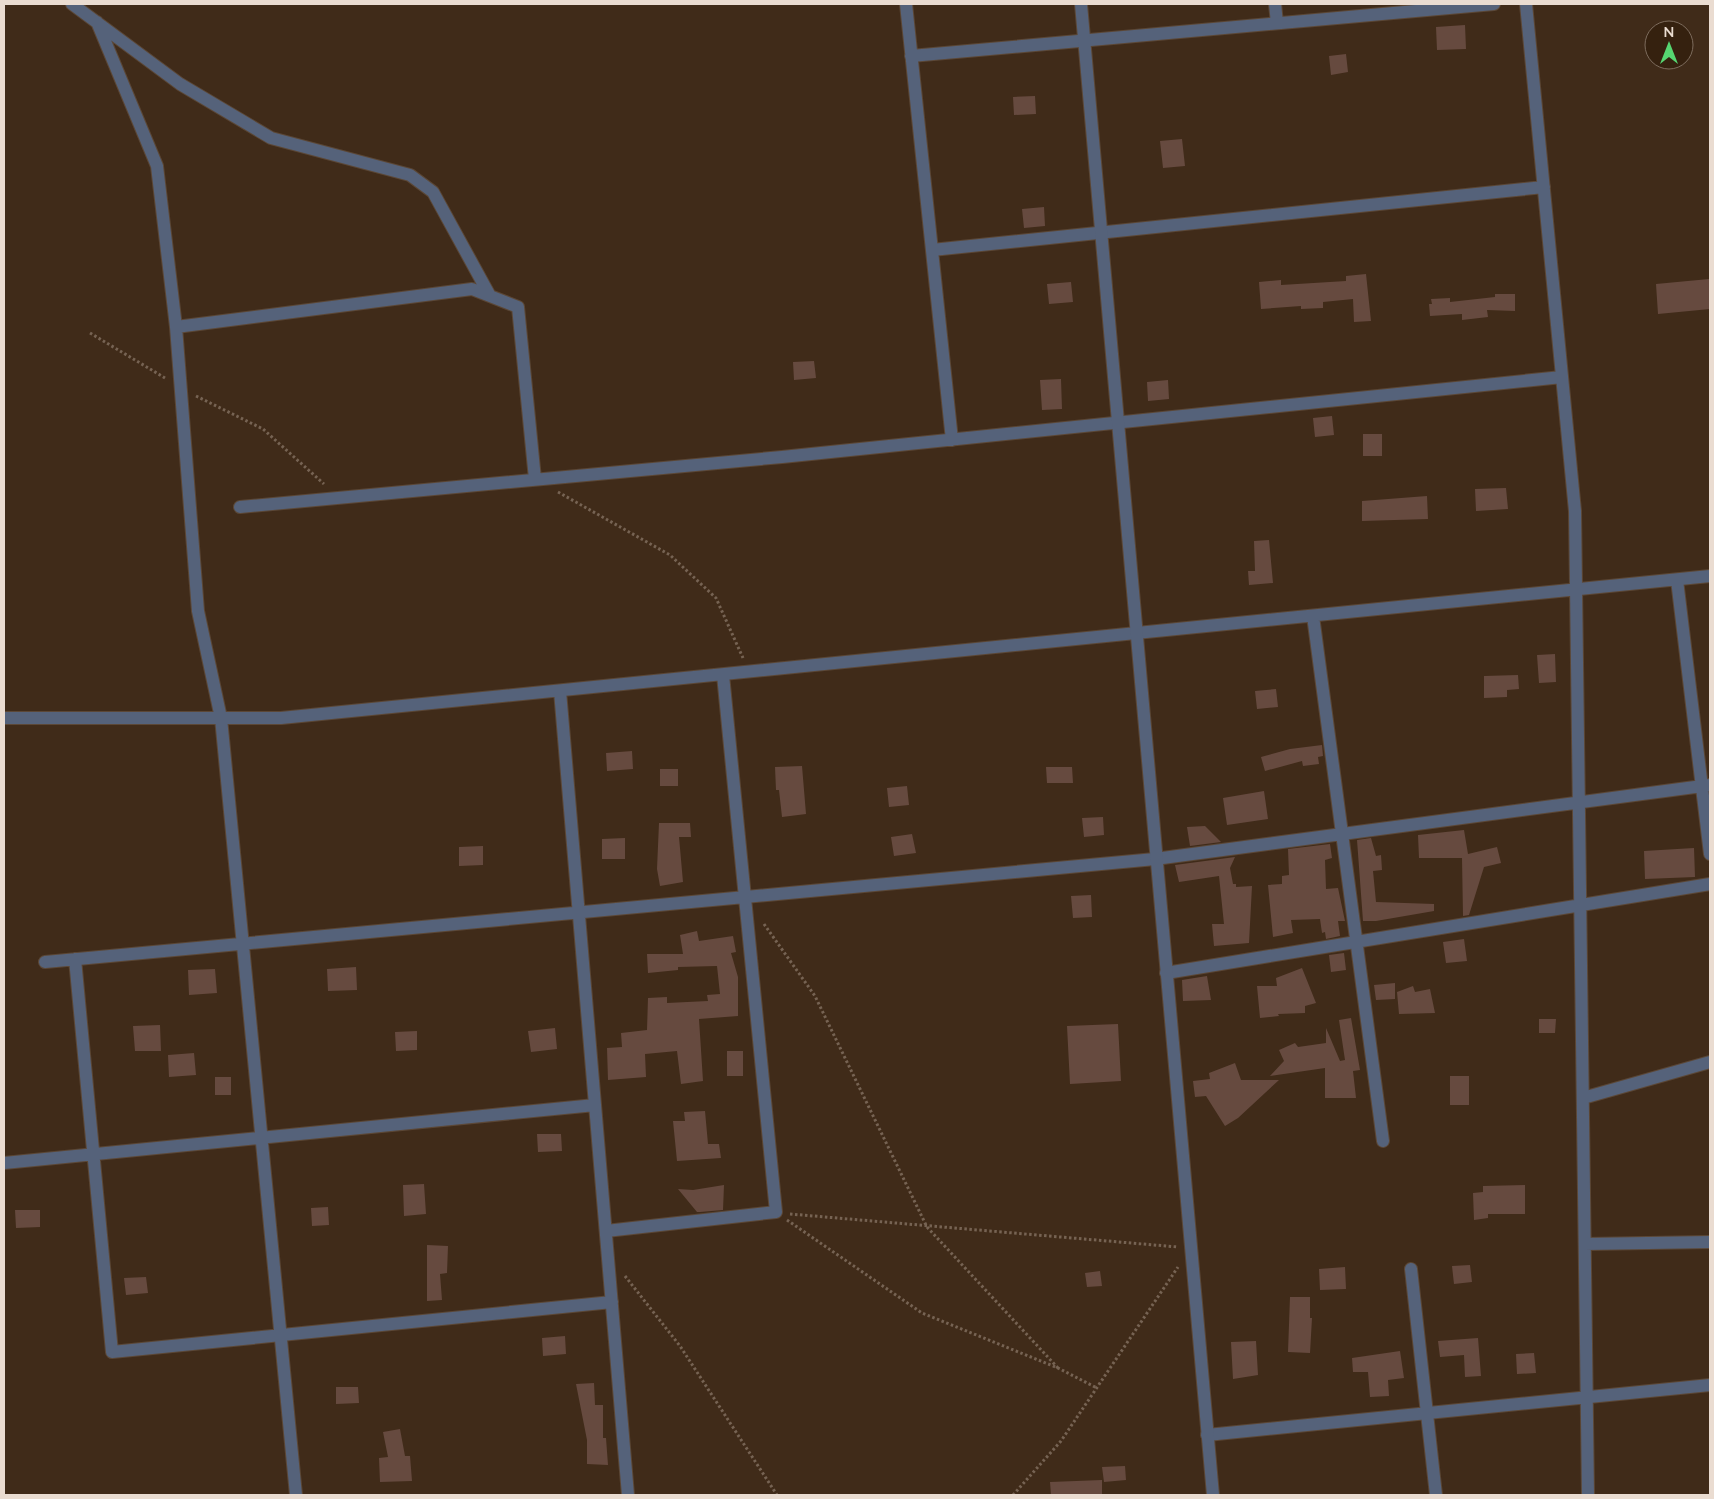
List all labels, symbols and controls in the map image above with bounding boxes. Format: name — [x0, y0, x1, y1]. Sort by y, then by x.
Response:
north arrow — [1644, 20, 1694, 70]
text: N — [1664, 23, 1674, 40]

